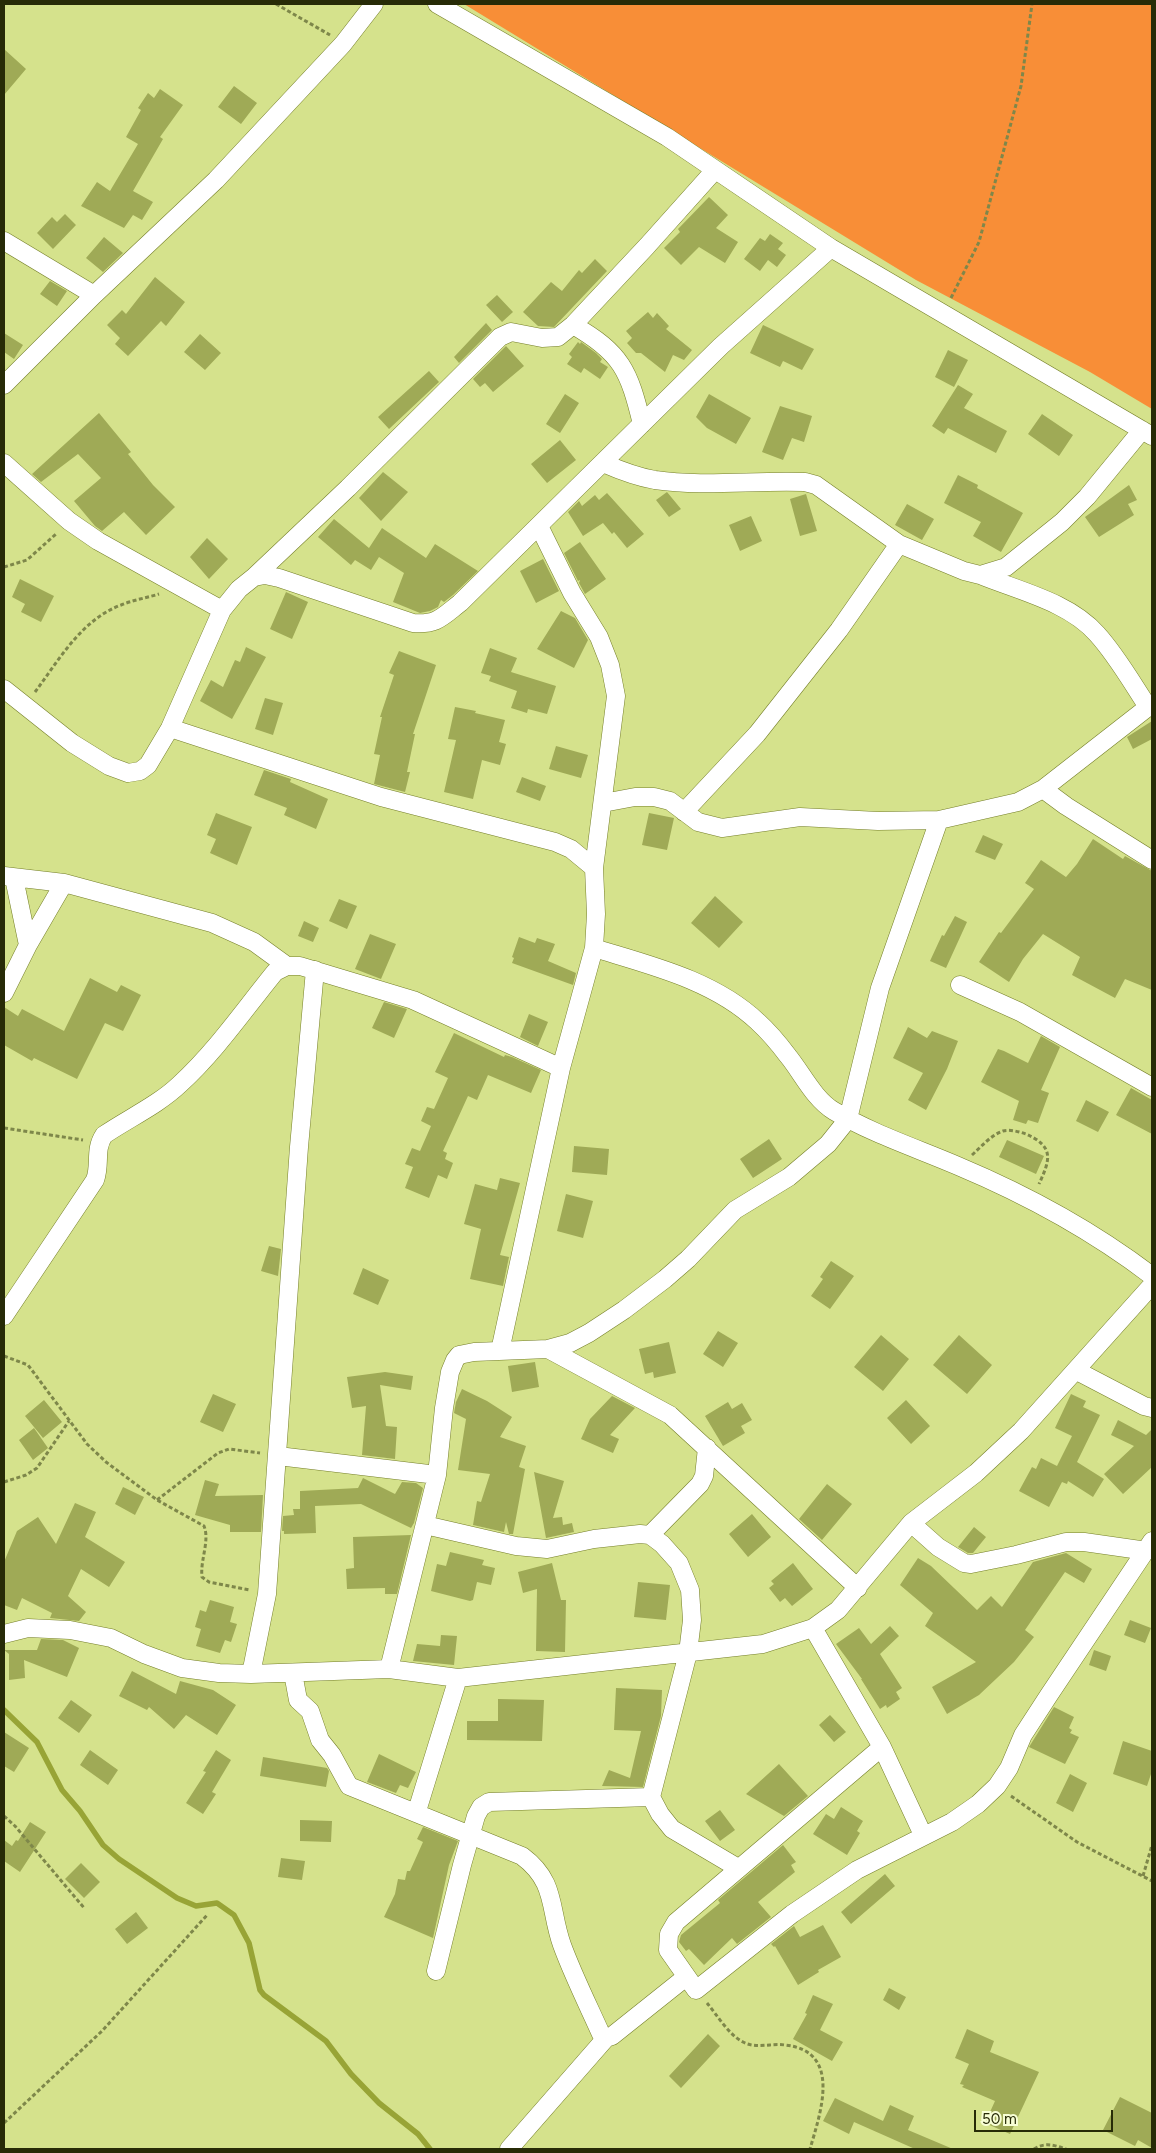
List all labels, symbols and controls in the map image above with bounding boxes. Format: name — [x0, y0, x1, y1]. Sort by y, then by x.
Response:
scale bar — [976, 2100, 1115, 2132]
text: 50 m — [982, 2110, 1017, 2128]

